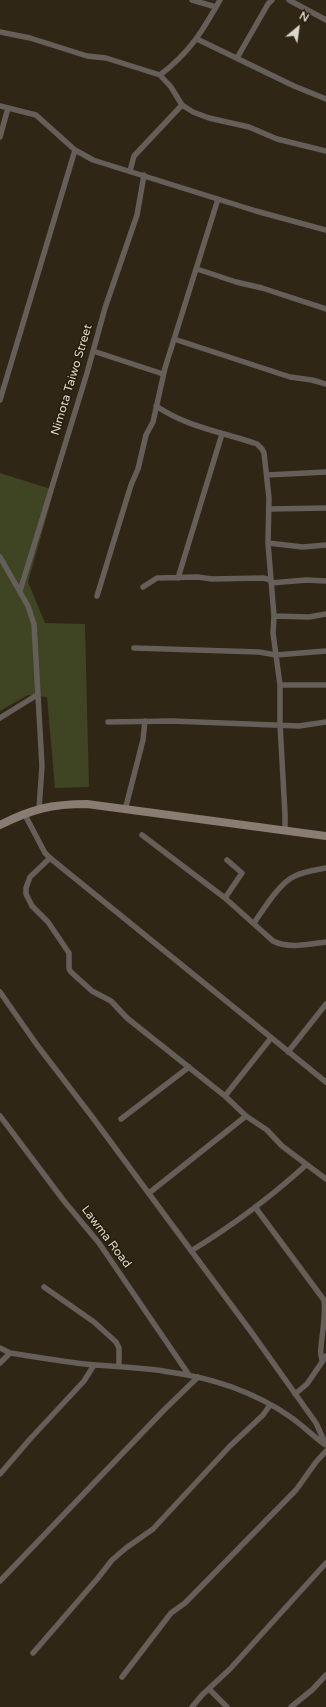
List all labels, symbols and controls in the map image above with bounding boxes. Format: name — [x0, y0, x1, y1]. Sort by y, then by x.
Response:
north arrow — [278, 8, 318, 48]
text: N — [297, 9, 311, 25]
street label: Nimota Taiwo Street — [48, 323, 96, 437]
street label: Lawma Road — [78, 1203, 134, 1271]

